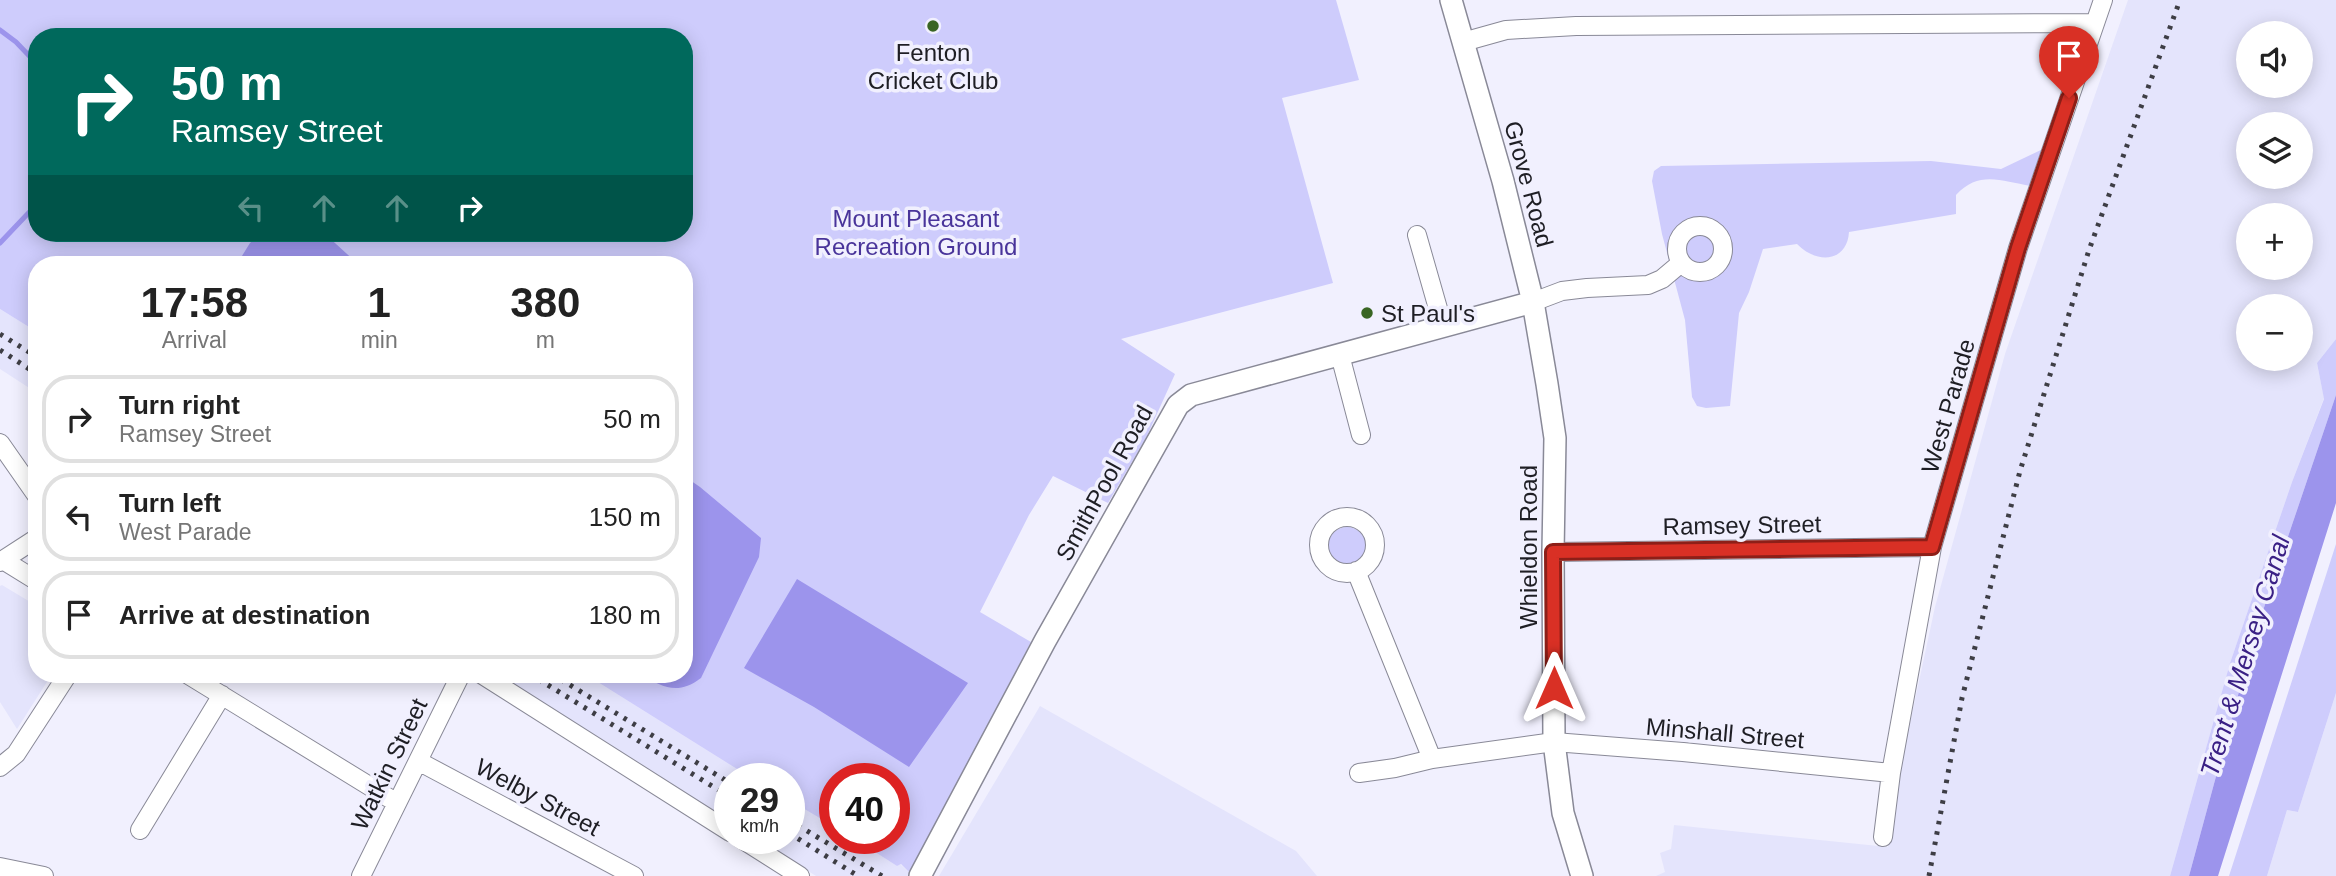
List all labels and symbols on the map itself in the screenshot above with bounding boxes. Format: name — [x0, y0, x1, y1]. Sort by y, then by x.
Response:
marker: Fenton Cricket Club — [925, 18, 941, 34]
pin — [2039, 26, 2099, 98]
place label: Fenton Cricket Club — [868, 39, 998, 94]
street label: Grove Road — [1499, 118, 1559, 250]
park label: Mount Pleasant Recreation Ground — [815, 205, 1017, 260]
place label: St Paul's — [1381, 300, 1475, 327]
marker: St Paul's — [1359, 305, 1375, 321]
street label: West Parade — [1916, 336, 1980, 476]
street label: SmithPool Road — [1050, 401, 1158, 565]
street label: Whieldon Road — [1515, 465, 1542, 629]
street label: Ramsey Street — [1662, 510, 1822, 540]
water label: Trent & Mersey Canal — [2194, 530, 2296, 780]
position arrow — [1517, 651, 1591, 725]
street label: Watkin Street — [345, 693, 433, 834]
street label: Minshall Street — [1645, 713, 1806, 753]
street label: Welby Street — [471, 753, 605, 841]
speed limit sign: 40 — [819, 763, 910, 854]

